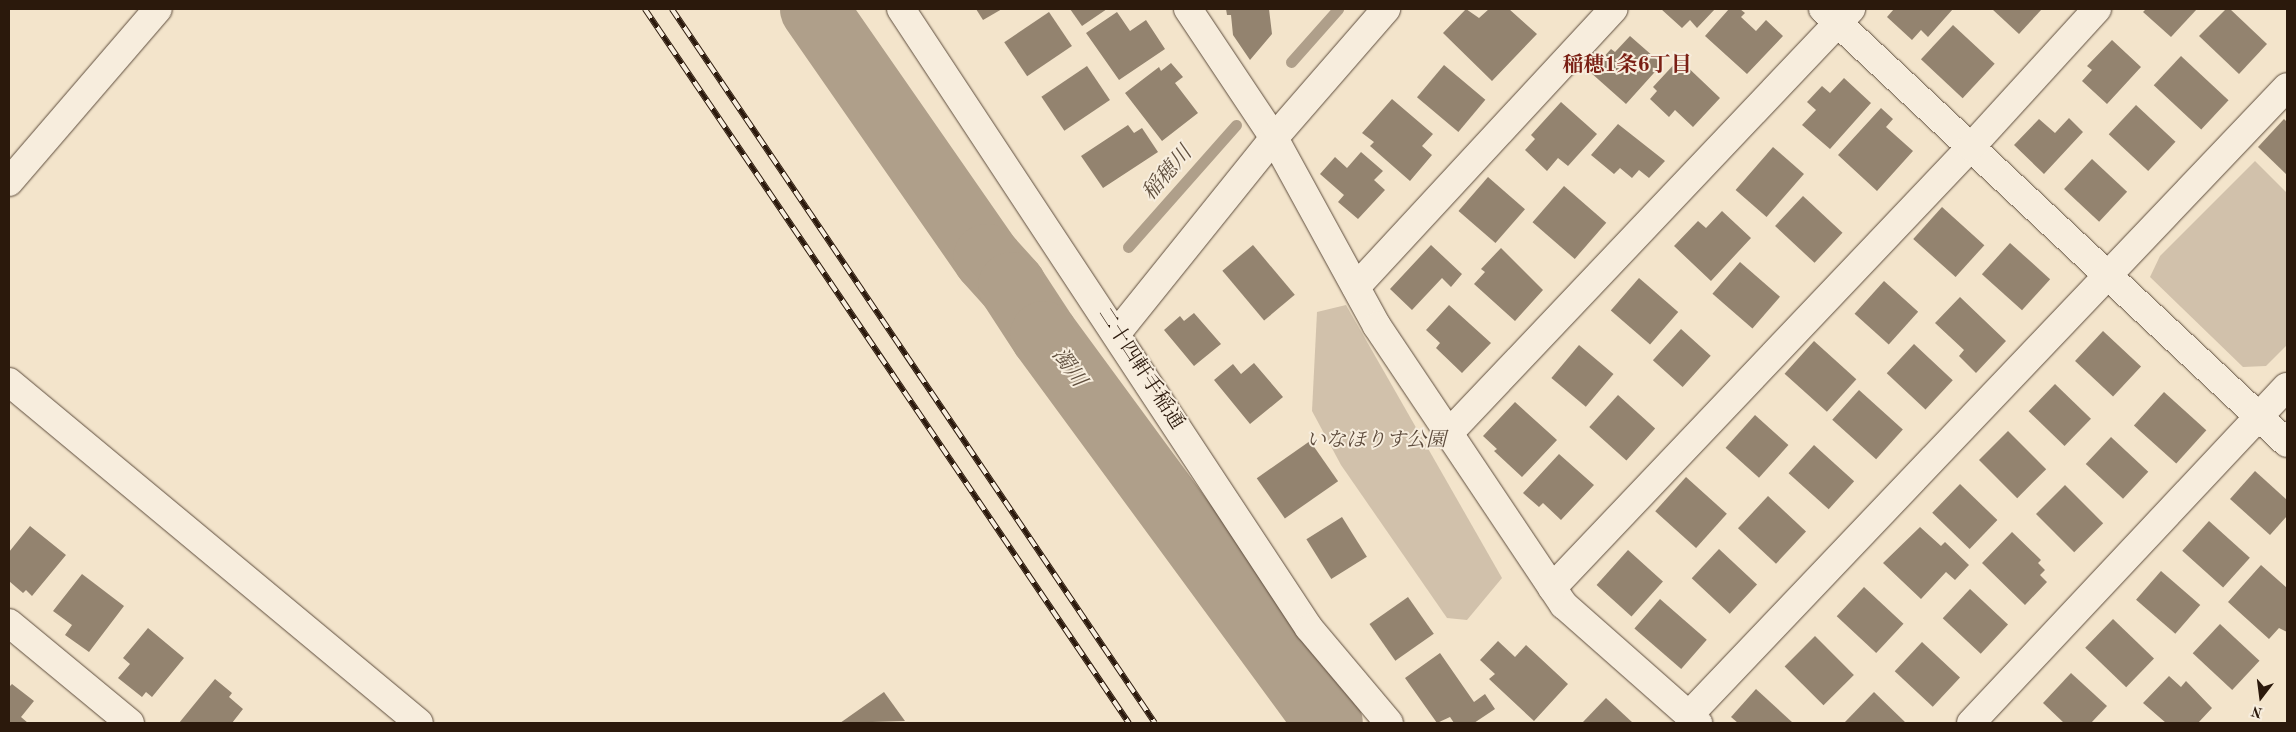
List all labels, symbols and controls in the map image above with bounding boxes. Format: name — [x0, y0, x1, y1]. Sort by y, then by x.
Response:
district label: 稲穂1条6丁目 — [1562, 53, 1692, 79]
water label: 稲穂川 — [1138, 142, 1198, 206]
street label: 二十四軒手稲通 — [1092, 304, 1188, 434]
water label: 濁川 — [1045, 344, 1091, 392]
park label: いなほりす公園 — [1306, 429, 1446, 453]
north arrow — [2236, 672, 2286, 722]
text: N — [2250, 703, 2264, 720]

